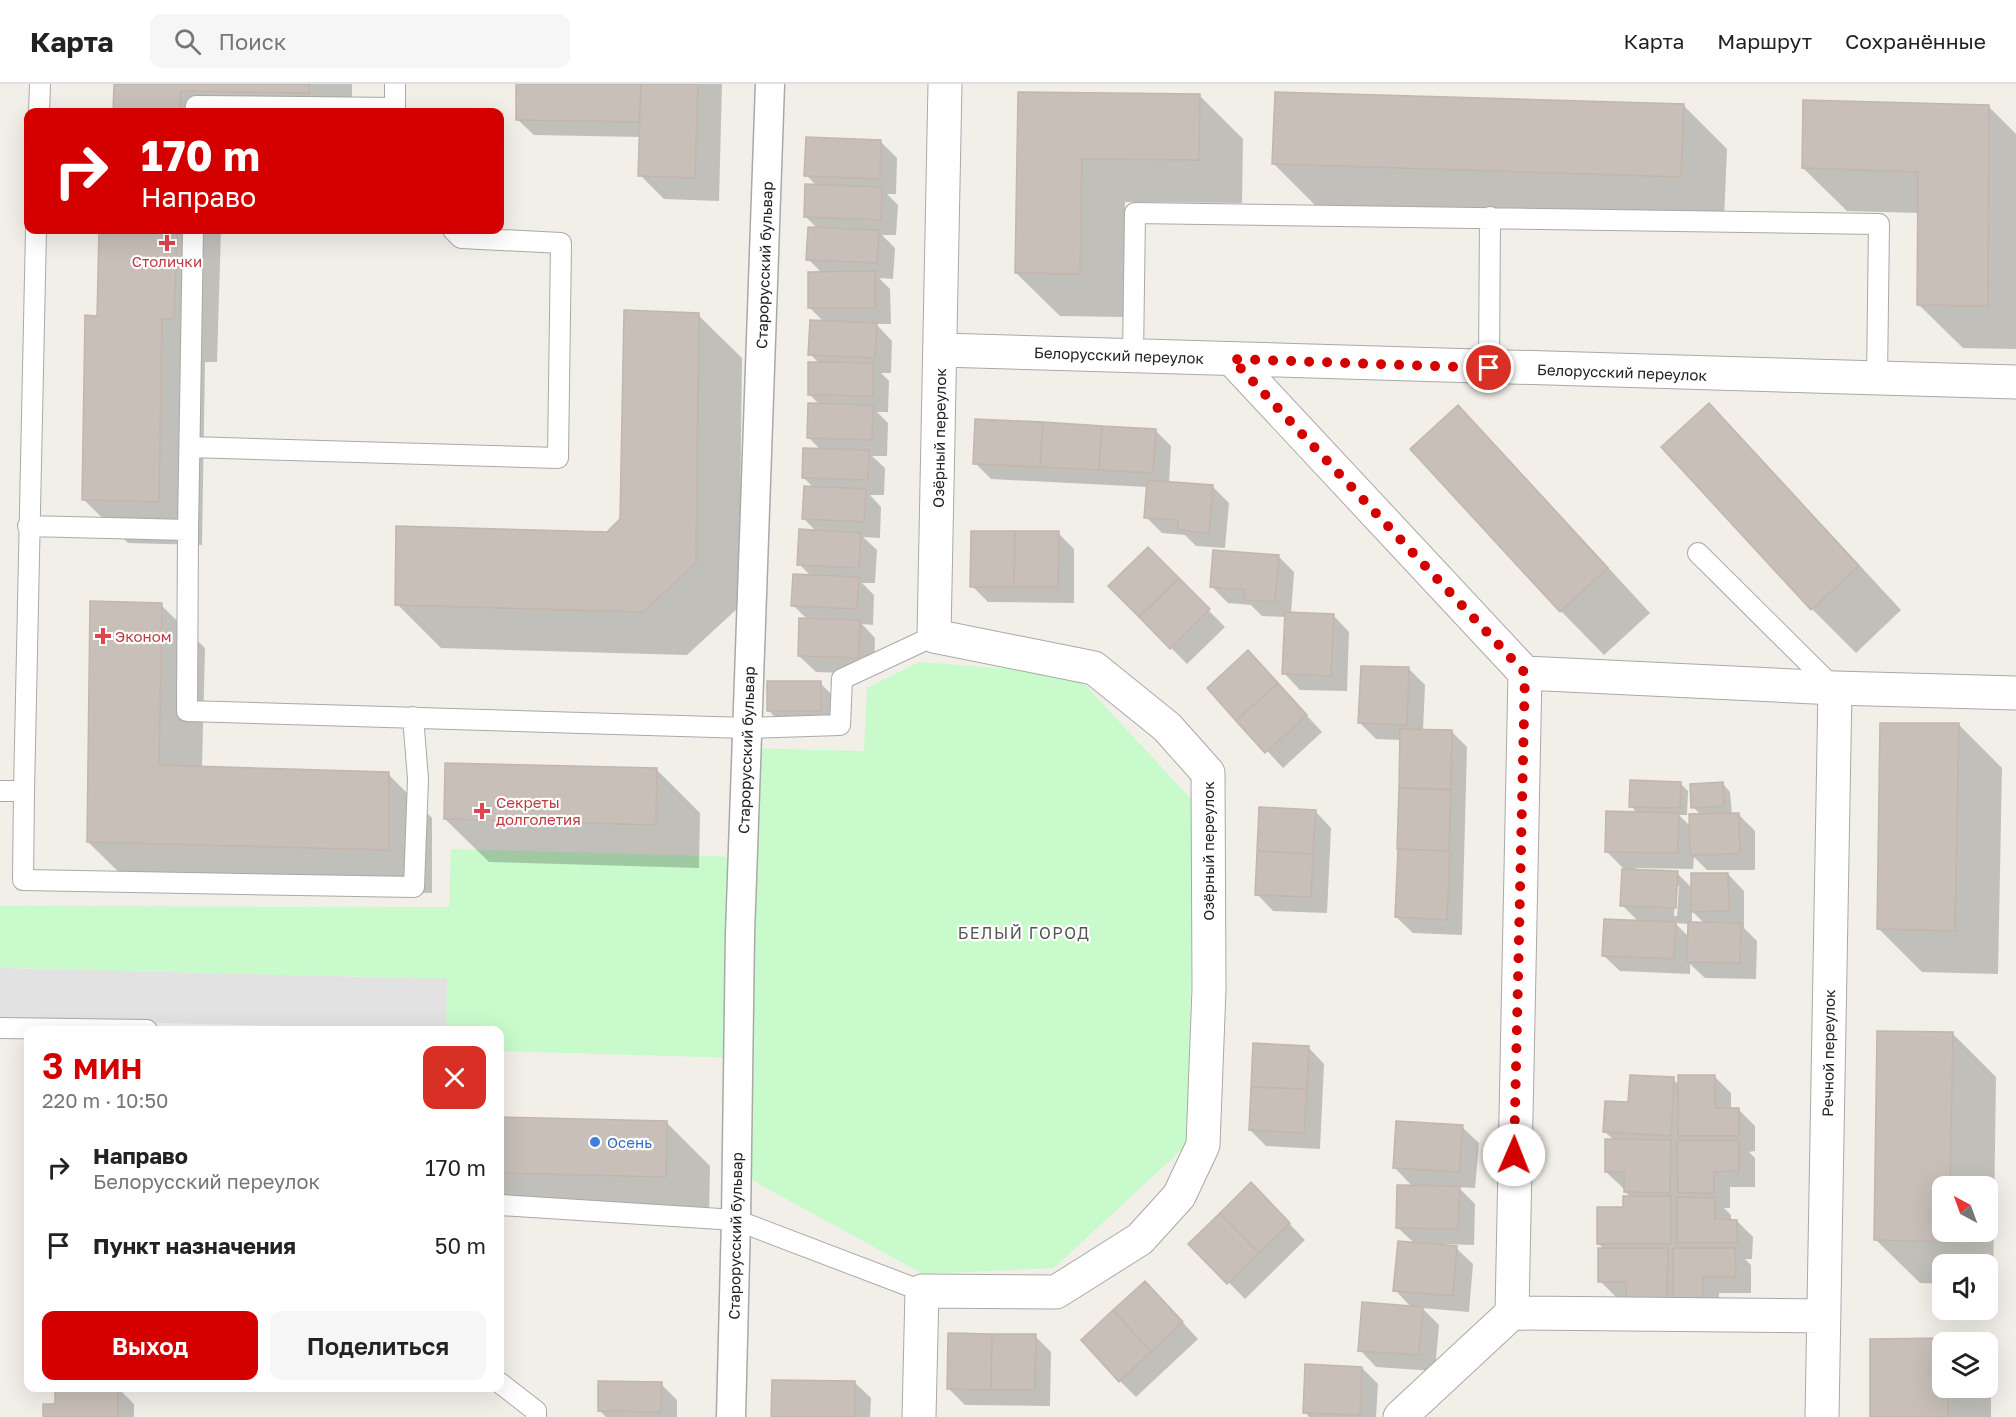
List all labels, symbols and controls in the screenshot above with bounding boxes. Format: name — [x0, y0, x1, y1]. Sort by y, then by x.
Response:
search box — [150, 14, 570, 68]
text: Карта — [30, 25, 114, 58]
icon: search — [171, 25, 204, 58]
text: Поиск — [219, 28, 286, 55]
text: Карта — [1623, 28, 1684, 54]
text: Маршрут — [1717, 28, 1812, 54]
text: Сохранённые — [1845, 28, 1986, 54]
text: 170 m — [141, 130, 260, 180]
icon: right — [42, 132, 120, 210]
text: Направо — [141, 181, 256, 213]
street label: Старорусский бульвар — [752, 181, 776, 349]
marker: Столички — [160, 236, 174, 250]
place label: Столички — [132, 252, 202, 270]
pin — [1463, 342, 1514, 393]
street label: Белорусский переулок — [1034, 343, 1205, 367]
icon: arrive — [1472, 351, 1505, 384]
street label: Белорусский переулок — [1537, 360, 1708, 384]
street label: Озёрный переулок — [929, 368, 949, 508]
place label: Эконом — [115, 627, 171, 645]
marker: Эконом — [96, 629, 110, 643]
street label: Старорусский бульвар — [734, 666, 758, 834]
street label: Озёрный переулок — [1199, 781, 1217, 921]
place label: Секреты долголетия — [496, 793, 581, 828]
marker: Секреты долголетия — [473, 802, 491, 820]
district label: БЕЛЫЙ ГОРОД — [958, 923, 1090, 943]
street label: Речной переулок — [1818, 989, 1838, 1117]
text: 3 мин — [42, 1044, 143, 1087]
button: close — [423, 1046, 486, 1109]
text: 220 m · 10:50 — [42, 1088, 168, 1112]
position arrow — [1482, 1123, 1546, 1187]
place label: Осень — [607, 1133, 652, 1151]
marker: Осень — [588, 1135, 602, 1149]
text: Направо — [93, 1142, 188, 1169]
icon: right — [42, 1151, 75, 1184]
street label: Старорусский бульвар — [725, 1152, 745, 1320]
text: 170 m — [425, 1154, 486, 1181]
text: Белорусский переулок — [93, 1169, 320, 1193]
north arrow — [1932, 1176, 1998, 1242]
map controls — [1932, 1176, 1998, 1398]
icon: arrive — [42, 1229, 75, 1262]
text: Пункт назначения — [93, 1232, 296, 1259]
text: 50 m — [435, 1232, 486, 1259]
button: sound — [1932, 1254, 1998, 1320]
button: Выход — [42, 1311, 258, 1380]
button: Поделиться — [270, 1311, 486, 1380]
button: layers — [1932, 1332, 1998, 1398]

